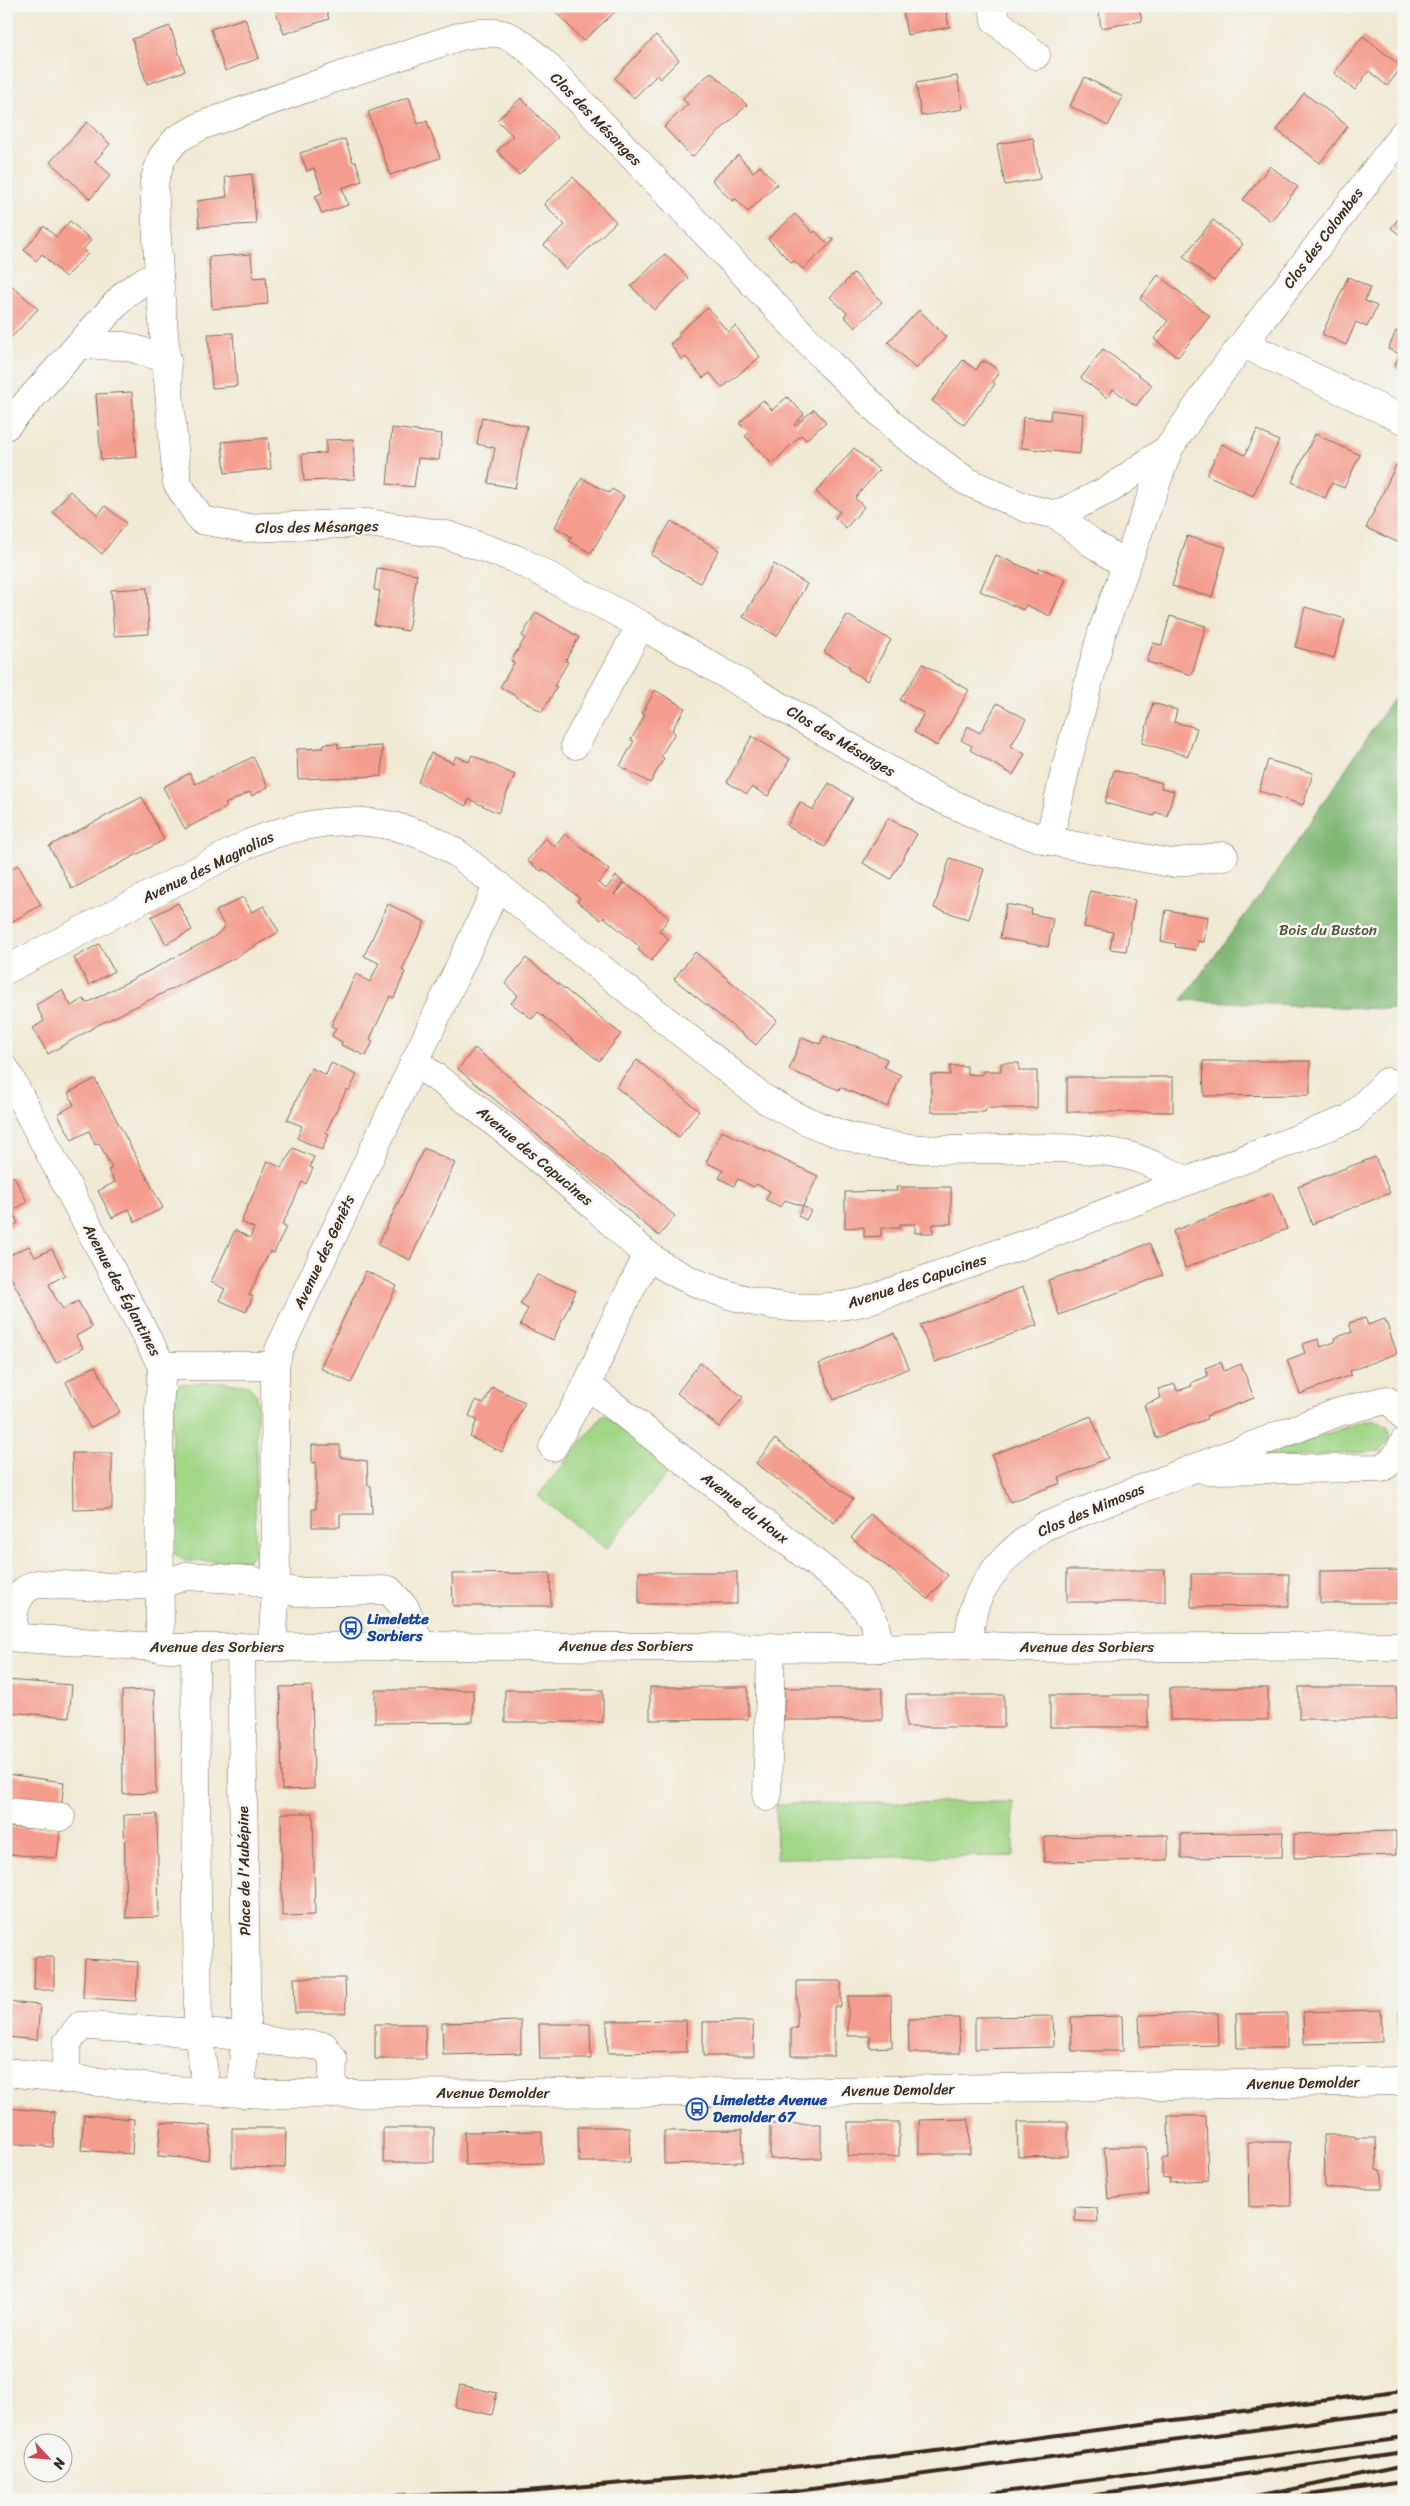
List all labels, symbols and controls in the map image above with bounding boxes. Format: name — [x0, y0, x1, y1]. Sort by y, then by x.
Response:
street label: Clos des Mésanges — [544, 66, 648, 172]
street label: Clos des Colombes — [1276, 182, 1370, 294]
street label: Clos des Mésanges — [255, 513, 379, 541]
street label: Clos des Mésanges — [782, 698, 901, 784]
street label: Avenue des Magnolias — [137, 824, 278, 911]
park label: Bois du Buston — [1279, 917, 1377, 943]
street label: Avenue des Capucines — [470, 1099, 599, 1213]
street label: Avenue des Genêts — [286, 1190, 362, 1315]
street label: Avenue des Églantines — [75, 1218, 168, 1361]
street label: Avenue des Capucines — [843, 1246, 990, 1316]
street label: Avenue du Houx — [695, 1465, 795, 1551]
street label: Clos des Mimosas — [1033, 1476, 1149, 1544]
place label: Limelette Sorbiers — [366, 1606, 429, 1649]
bus stop icon: Limelette Sorbiers — [339, 1616, 363, 1640]
street label: Avenue des Sorbiers — [558, 1633, 693, 1659]
street label: Avenue des Sorbiers — [149, 1634, 284, 1660]
street label: Avenue des Sorbiers — [1019, 1634, 1154, 1660]
street label: Place de l'Aubépine — [230, 1806, 258, 1936]
street label: Avenue Demolder — [1245, 2069, 1361, 2097]
street label: Avenue Demolder — [840, 2076, 956, 2104]
street label: Avenue Demolder — [435, 2080, 550, 2106]
place label: Limelette Avenue Demolder 67 — [713, 2087, 827, 2130]
bus stop icon: Limelette Avenue Demolder 67 — [685, 2097, 709, 2121]
north arrow — [22, 2434, 72, 2484]
text: N — [46, 2453, 73, 2474]

